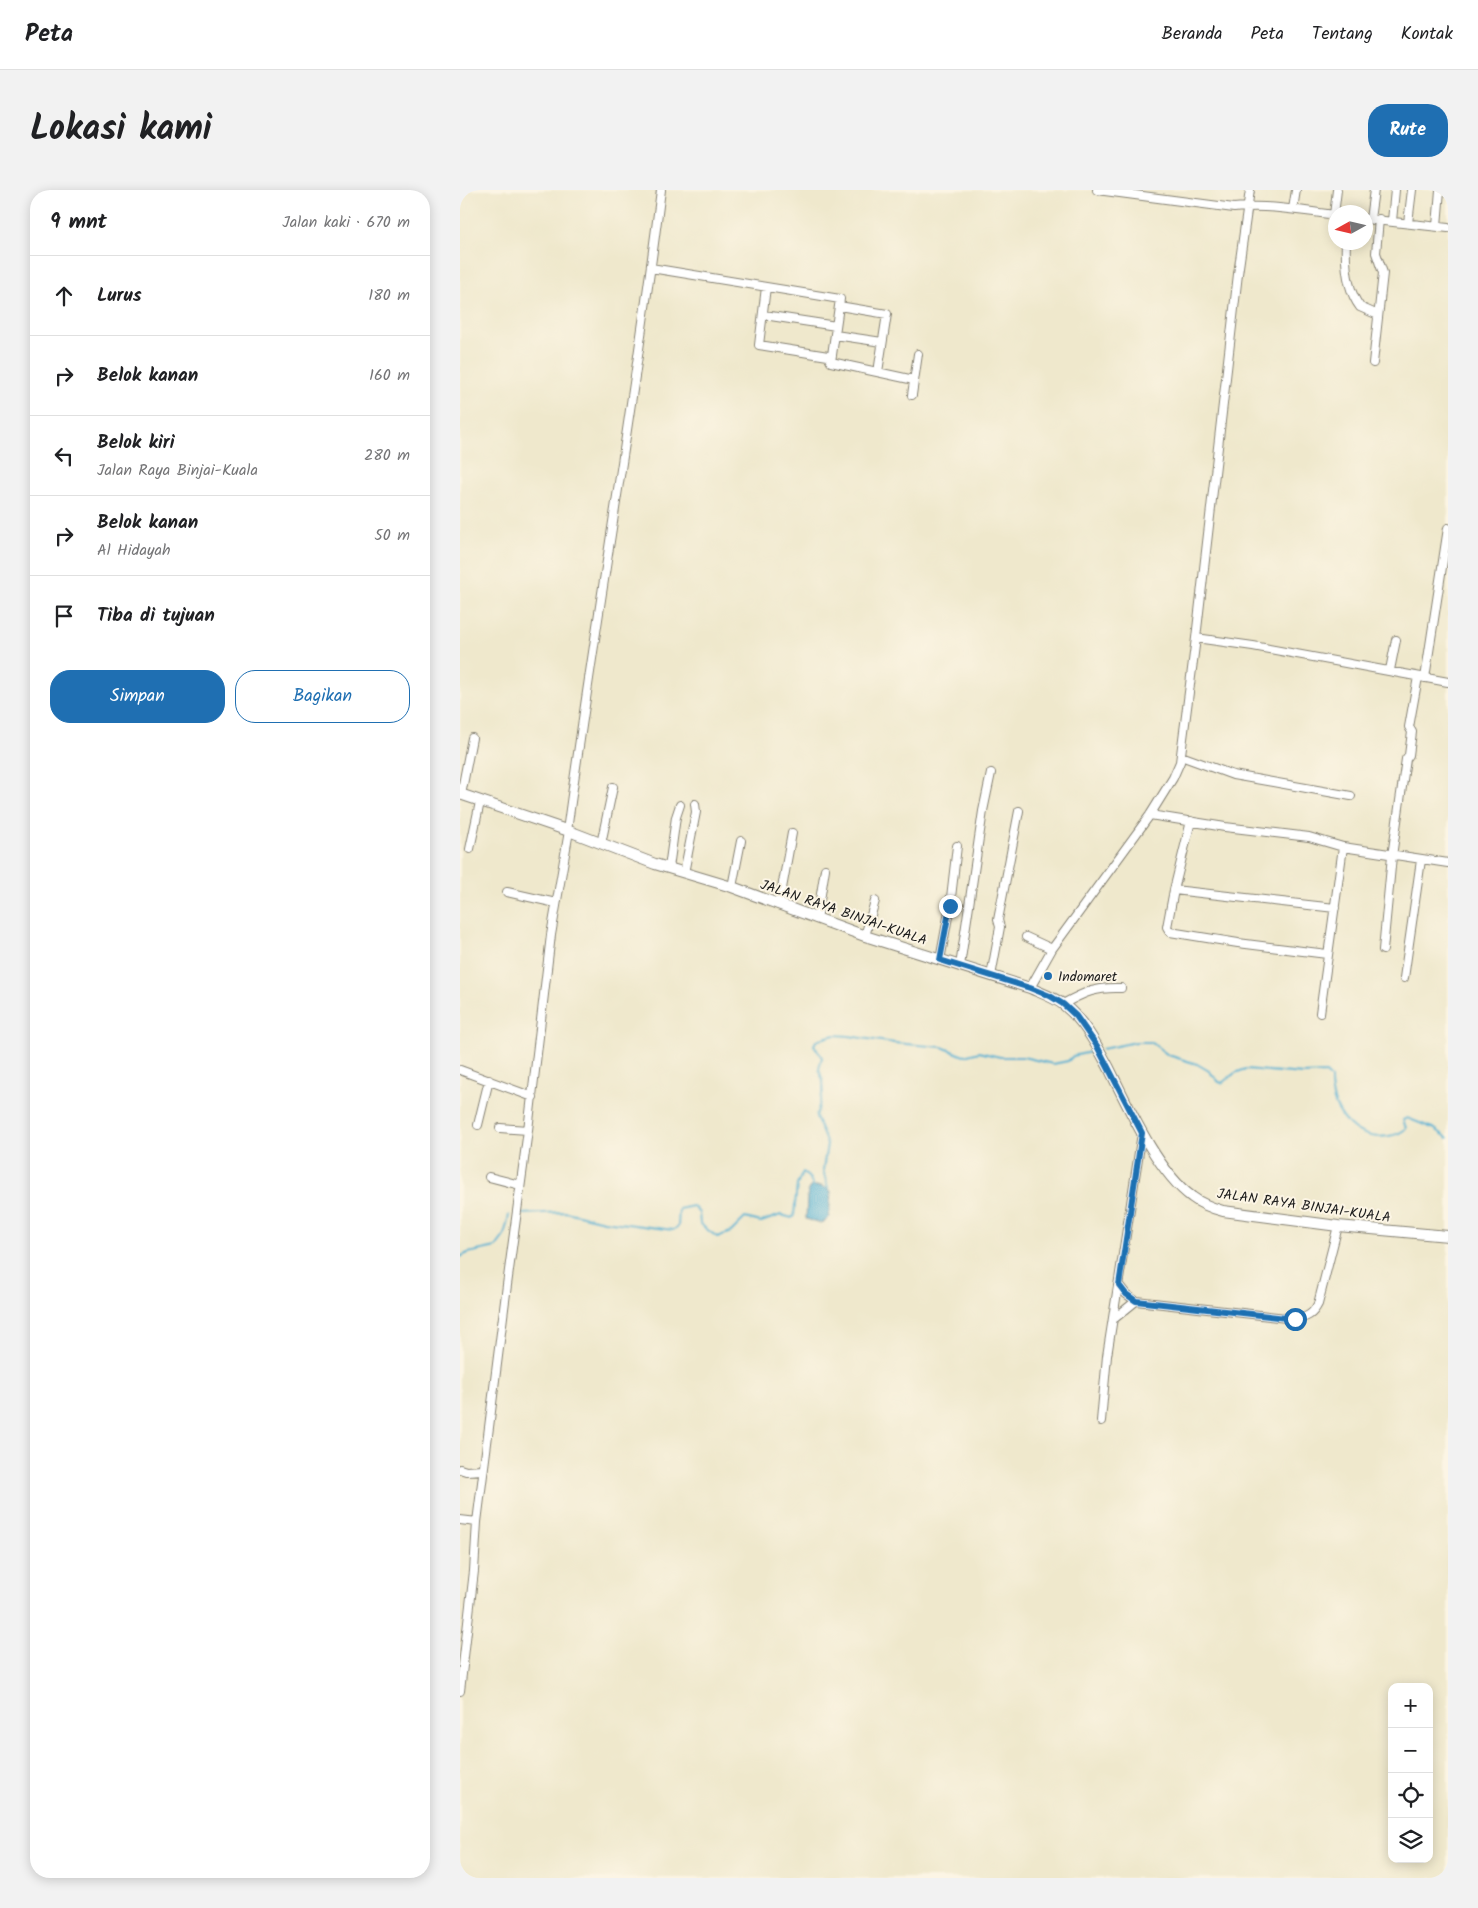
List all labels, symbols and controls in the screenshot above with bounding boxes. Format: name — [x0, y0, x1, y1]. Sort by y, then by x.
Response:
text: Peta — [25, 15, 73, 54]
text: Beranda — [1162, 20, 1223, 49]
text: Peta — [1251, 20, 1284, 49]
text: Tentang — [1312, 20, 1373, 49]
text: Kontak — [1401, 20, 1453, 49]
text: Lokasi kami — [30, 102, 212, 158]
button: Rute — [1368, 104, 1448, 157]
north arrow — [1328, 205, 1373, 250]
text: 9 mnt — [50, 206, 107, 239]
text: Jalan kaki · 670 m — [282, 210, 410, 235]
text: Lurus — [97, 281, 142, 311]
icon: ahead — [50, 282, 78, 310]
text: 180 m — [368, 283, 410, 308]
text: Belok kanan — [97, 361, 198, 391]
icon: right — [50, 362, 78, 390]
text: 160 m — [369, 363, 410, 388]
text: Belok kiri — [97, 428, 175, 458]
icon: left — [50, 442, 78, 470]
text: 280 m — [364, 443, 410, 468]
text: Jalan Raya Binjai-Kuala — [97, 458, 258, 483]
text: Belok kanan — [97, 508, 198, 538]
icon: right — [50, 522, 78, 550]
text: 50 m — [374, 523, 410, 548]
text: Al Hidayah — [97, 538, 171, 563]
text: Tiba di tujuan — [97, 601, 215, 631]
icon: arrive — [50, 602, 78, 630]
button: Simpan — [50, 670, 225, 723]
button: Bagikan — [235, 670, 410, 723]
street label: JALAN RAYA BINJAI-KUALA — [757, 874, 930, 952]
route end — [939, 895, 962, 918]
place label: Indomaret — [1058, 966, 1118, 988]
marker: Indomaret — [1042, 970, 1054, 982]
street label: JALAN RAYA BINJAI-KUALA — [1216, 1183, 1392, 1229]
route start — [1284, 1308, 1307, 1331]
map controls — [1388, 1683, 1433, 1863]
button: + — [1388, 1683, 1433, 1728]
button: − — [1388, 1728, 1433, 1773]
button: locate — [1388, 1773, 1433, 1818]
button: layers — [1388, 1818, 1433, 1863]

